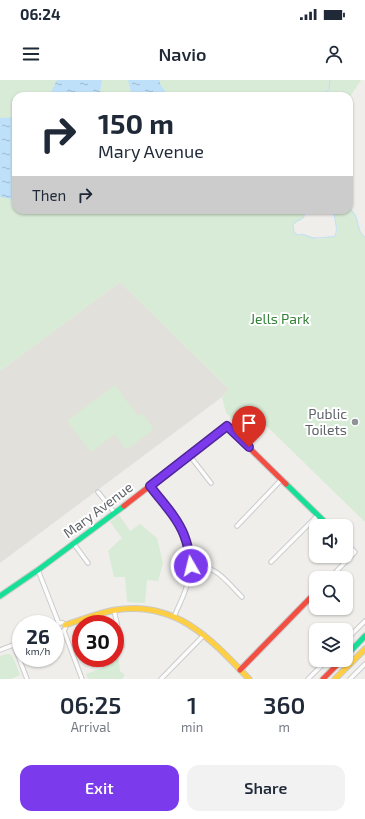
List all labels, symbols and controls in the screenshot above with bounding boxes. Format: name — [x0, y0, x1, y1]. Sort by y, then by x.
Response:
text: 06:24 — [20, 5, 60, 23]
icon: menu — [20, 43, 42, 65]
text: Navio — [158, 43, 207, 65]
icon: person — [323, 43, 345, 65]
text: 150 m — [98, 106, 174, 140]
icon: right — [32, 108, 84, 160]
text: Mary Avenue — [98, 140, 204, 162]
icon: right — [74, 184, 96, 206]
text: Then — [32, 186, 66, 204]
park label: Jells Park — [250, 310, 310, 327]
place label: Public Toilets — [305, 405, 347, 438]
pin — [232, 406, 266, 447]
icon: arrive — [238, 412, 260, 434]
marker: Public Toilets — [350, 417, 360, 427]
street label: Mary Avenue — [60, 478, 136, 541]
map controls — [309, 519, 353, 667]
button: sound — [309, 519, 353, 563]
position arrow — [170, 545, 212, 587]
button: search — [309, 571, 353, 615]
speed limit sign: 30 — [72, 615, 124, 667]
button: layers — [309, 623, 353, 667]
text: 26 — [26, 624, 50, 648]
text: km/h — [26, 645, 50, 657]
text: 06:25 — [60, 690, 121, 719]
text: 1 — [187, 690, 197, 719]
text: 360 — [263, 690, 305, 719]
text: Arrival — [71, 719, 110, 735]
text: min — [181, 719, 203, 735]
text: m — [278, 719, 290, 735]
button: Exit — [20, 765, 179, 811]
button: Share — [187, 765, 345, 811]

